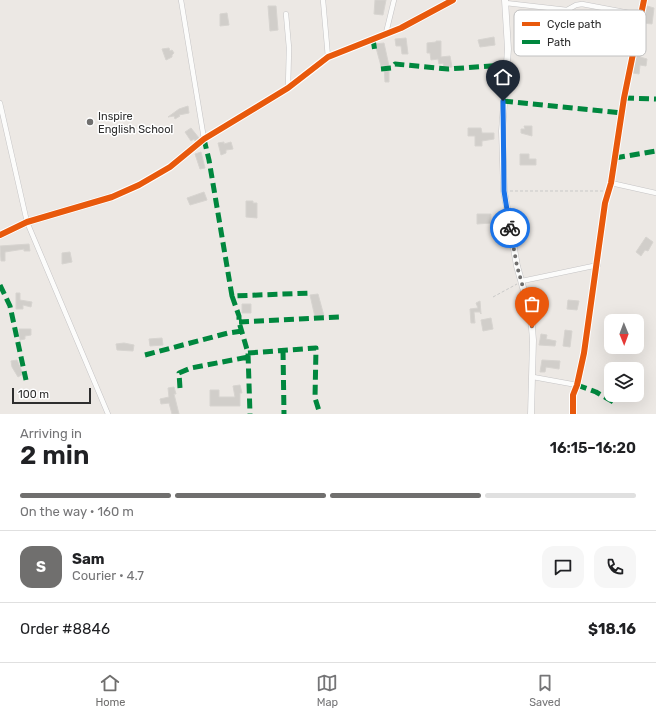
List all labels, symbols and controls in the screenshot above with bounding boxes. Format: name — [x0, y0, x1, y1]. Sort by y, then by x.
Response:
legend — [514, 10, 646, 56]
text: Cycle path — [547, 18, 601, 31]
text: Path — [547, 36, 571, 49]
pin — [486, 60, 520, 101]
icon: home — [492, 66, 514, 88]
place label: Inspire English School — [98, 110, 173, 136]
marker: Inspire English School — [85, 117, 95, 127]
courier — [490, 208, 530, 248]
icon: bike — [499, 217, 521, 239]
pin — [515, 287, 549, 328]
icon: bag — [521, 293, 543, 315]
north arrow — [604, 314, 644, 354]
map controls — [604, 314, 644, 402]
button: layers — [604, 362, 644, 402]
scale bar — [12, 386, 91, 405]
text: 100 m — [18, 388, 49, 401]
text: Arriving in — [20, 426, 82, 441]
text: 16:15–16:20 — [550, 439, 636, 457]
text: 2 min — [20, 440, 89, 471]
text: On the way · 160 m — [20, 504, 134, 519]
button: chat — [542, 546, 584, 588]
button: phone — [594, 546, 636, 588]
text: Sam — [72, 550, 105, 568]
text: S — [36, 558, 46, 576]
text: Courier · 4.7 — [72, 568, 144, 583]
text: Order #8846 — [20, 620, 110, 638]
text: $18.16 — [588, 620, 636, 638]
tab: Home — [95, 672, 126, 709]
tab: Map — [316, 672, 338, 709]
tab: Saved — [529, 672, 561, 709]

